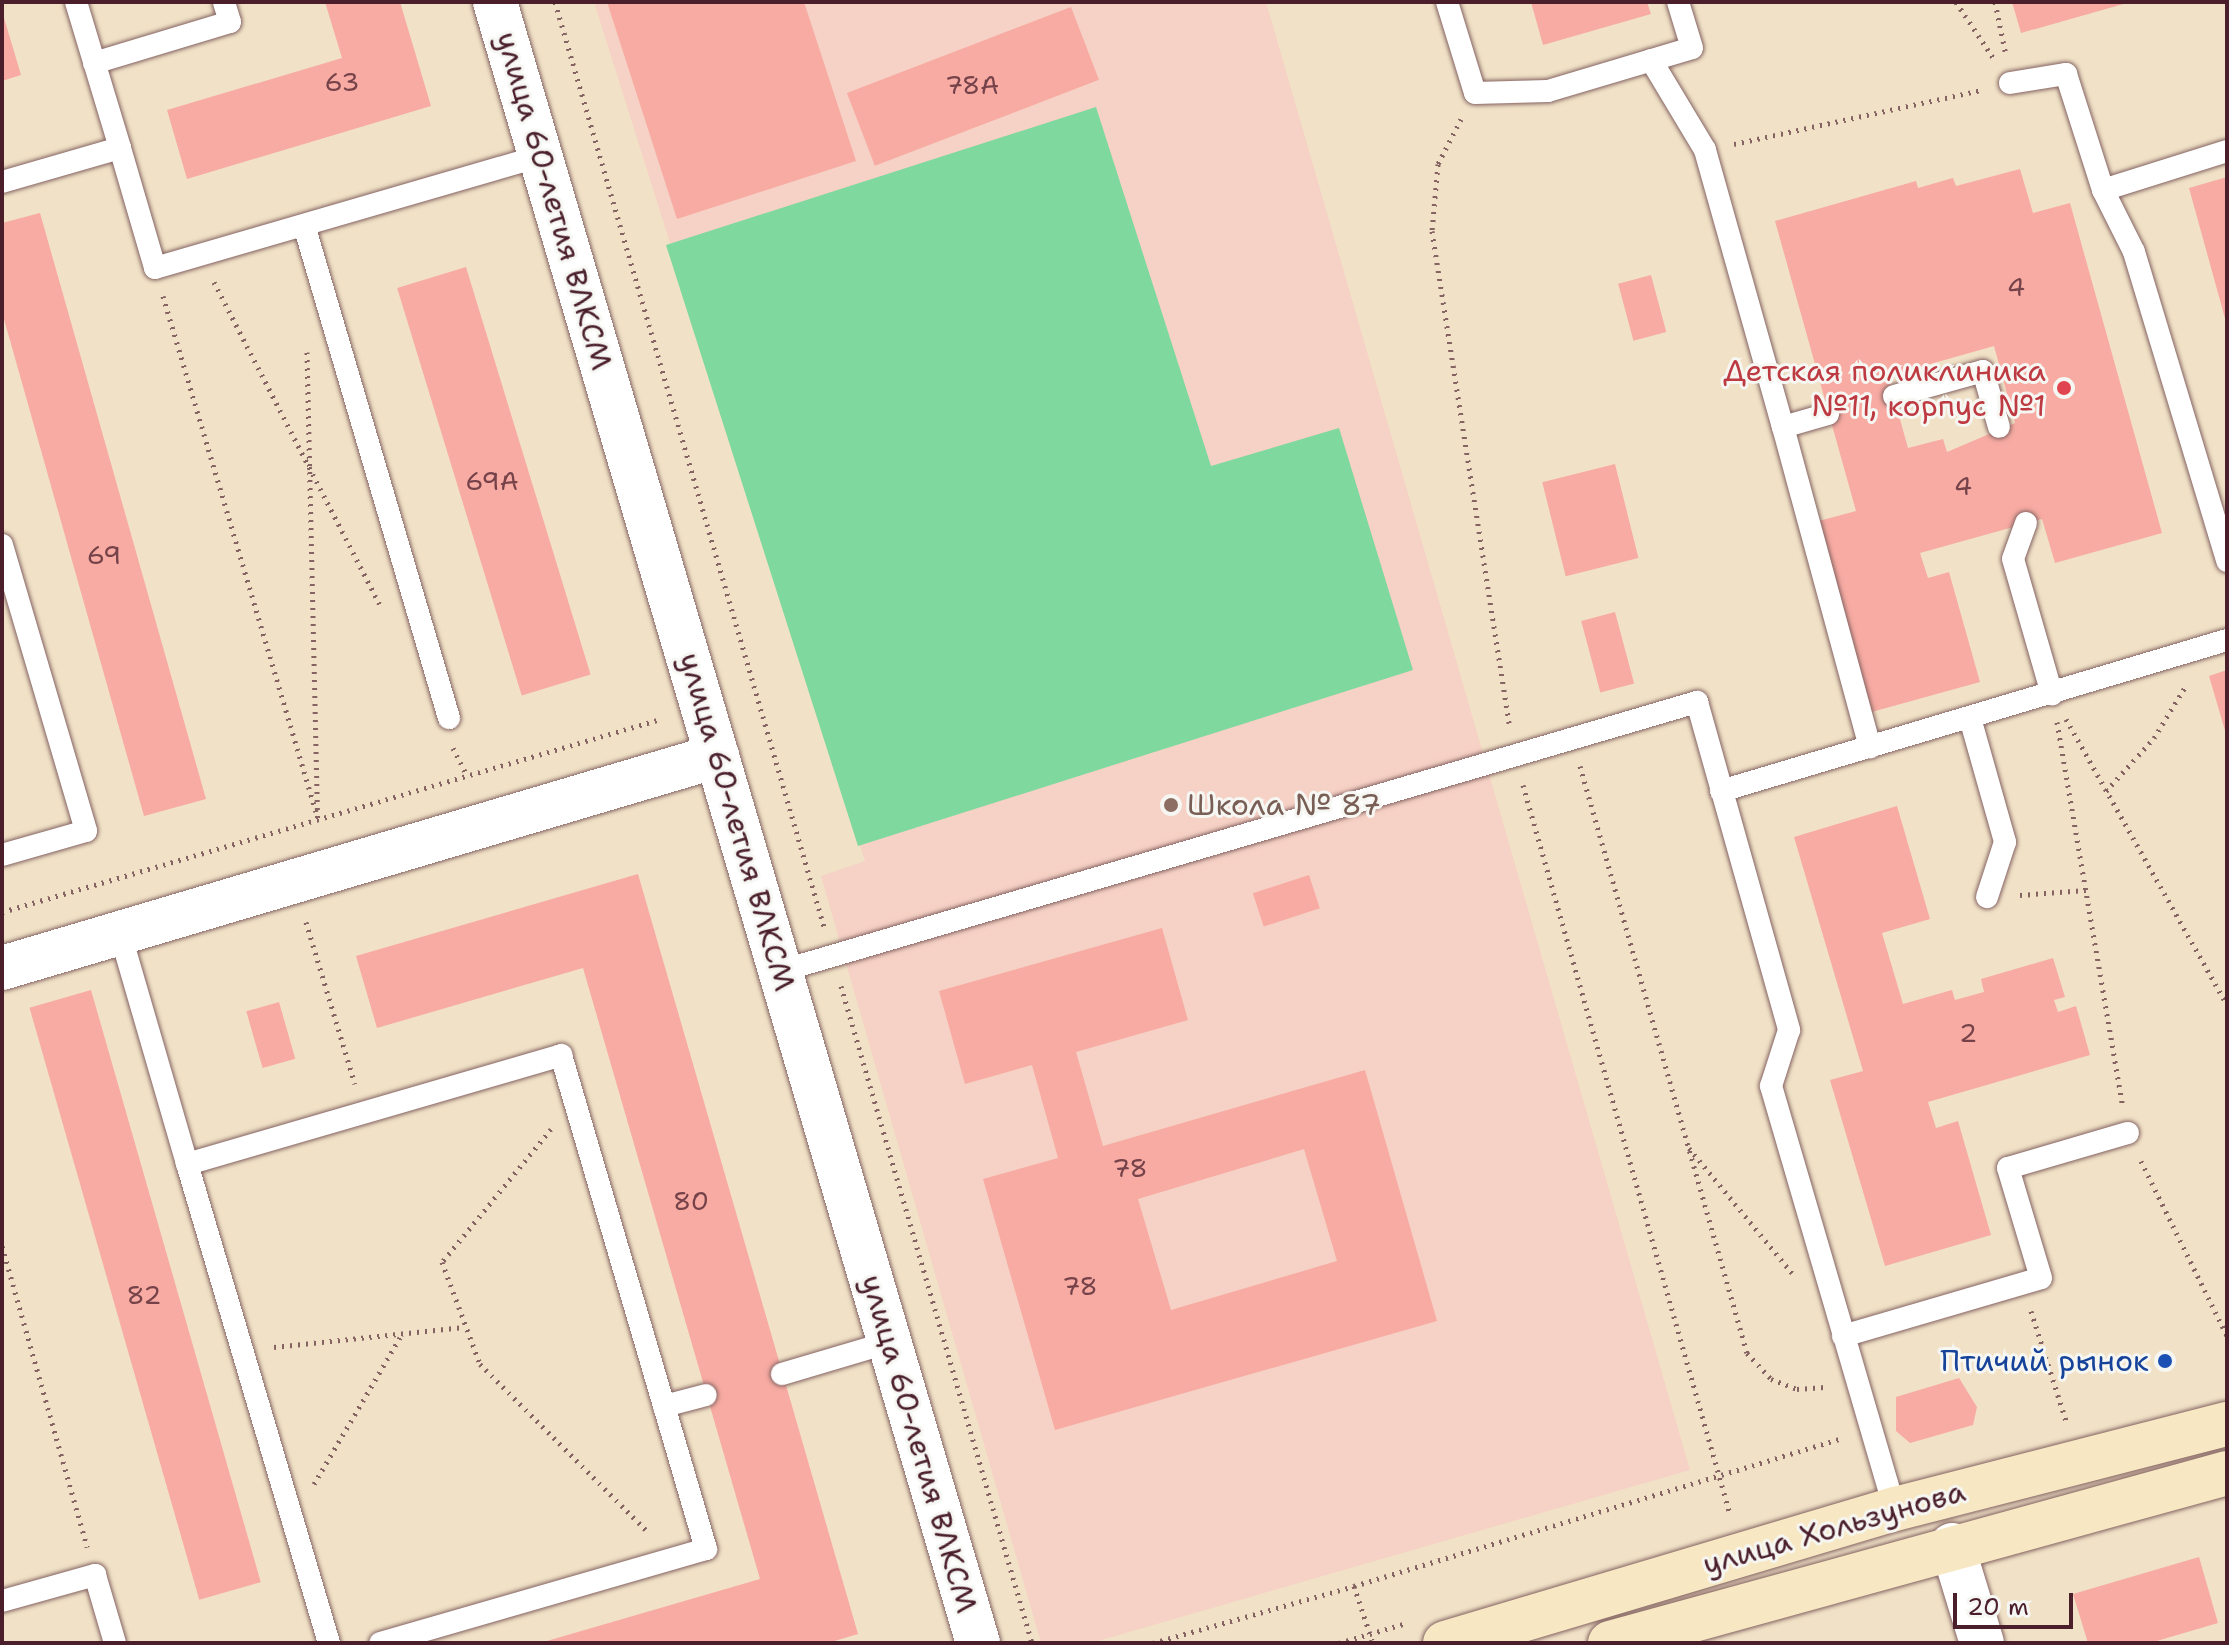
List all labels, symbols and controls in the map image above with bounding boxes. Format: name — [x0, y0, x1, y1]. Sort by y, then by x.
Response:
street label: улица 60-летия ВЛКСМ — [488, 28, 620, 374]
house number: 63 — [325, 66, 359, 98]
house number: 78А — [945, 69, 999, 101]
house number: 4 — [2007, 271, 2025, 303]
place label: Детская поликлиника №11, корпус №1 — [1723, 353, 2046, 424]
marker: Детская поликлиника №11, корпус №1 — [2053, 377, 2075, 399]
house number: 69А — [465, 465, 519, 497]
house number: 4 — [1954, 470, 1972, 502]
house number: 69 — [87, 539, 121, 571]
street label: улица 60-летия ВЛКСМ — [671, 649, 803, 995]
place label: Школа № 87 — [1187, 787, 1381, 823]
marker: Школа № 87 — [1162, 796, 1180, 814]
house number: 2 — [1959, 1017, 1977, 1049]
house number: 78 — [1112, 1152, 1148, 1184]
house number: 80 — [673, 1185, 709, 1217]
house number: 78 — [1062, 1270, 1098, 1302]
street label: улица 60-летия ВЛКСМ — [853, 1271, 985, 1617]
house number: 82 — [127, 1279, 161, 1311]
place label: Птичий рынок — [1940, 1343, 2149, 1379]
marker: Птичий рынок — [2156, 1352, 2174, 1370]
street label: улица Хользунова — [1699, 1473, 1969, 1583]
scale bar — [1957, 1577, 2077, 1627]
text: 20 m — [1967, 1591, 2029, 1623]

